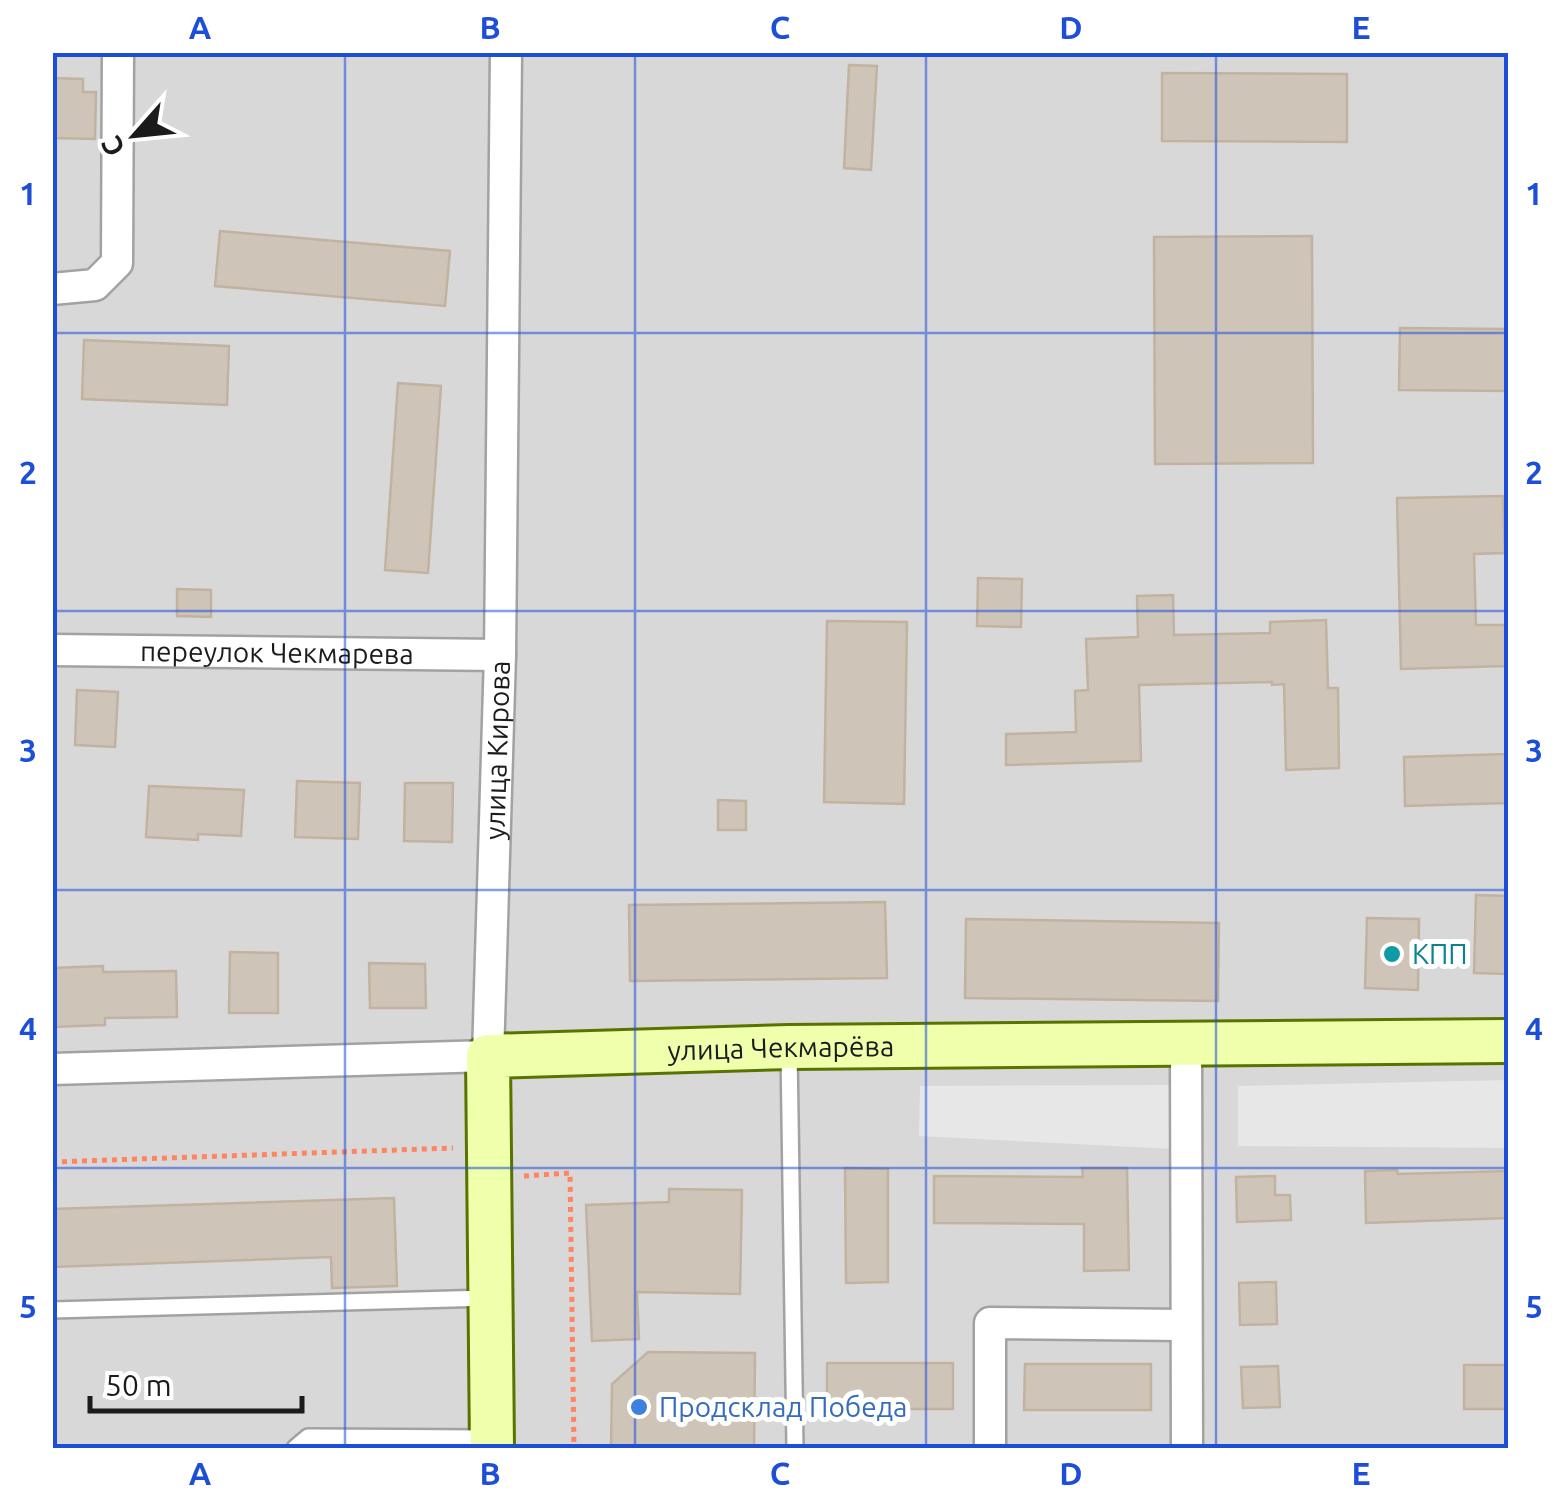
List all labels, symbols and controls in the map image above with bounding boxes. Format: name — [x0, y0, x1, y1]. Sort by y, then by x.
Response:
text: A — [189, 9, 212, 45]
text: B — [479, 9, 501, 45]
text: C — [770, 9, 790, 45]
text: D — [1059, 9, 1083, 45]
text: E — [1351, 9, 1371, 45]
north arrow — [85, 85, 185, 185]
text: С — [94, 131, 130, 162]
text: 1 — [19, 175, 37, 211]
text: 1 — [1525, 175, 1543, 211]
text: 2 — [19, 454, 37, 490]
text: 2 — [1525, 454, 1543, 490]
street label: переулок Чекмарева — [140, 635, 414, 669]
street label: улица Кирова — [478, 660, 515, 840]
text: 3 — [19, 732, 37, 768]
text: 3 — [1525, 732, 1543, 768]
place label: КПП — [1412, 938, 1468, 969]
marker: КПП — [1381, 943, 1403, 965]
text: 4 — [19, 1010, 37, 1046]
text: 4 — [1525, 1010, 1543, 1046]
street label: улица Чекмарёва — [667, 1030, 894, 1066]
text: 5 — [19, 1288, 37, 1324]
text: 5 — [1525, 1288, 1543, 1324]
scale bar — [90, 1351, 302, 1413]
text: 50 m — [105, 1368, 172, 1402]
place label: Продсклад Победа — [659, 1391, 907, 1422]
marker: Продсклад Победа — [628, 1396, 650, 1418]
text: A — [189, 1455, 212, 1491]
text: B — [479, 1455, 501, 1491]
text: C — [770, 1455, 790, 1491]
text: D — [1059, 1455, 1083, 1491]
text: E — [1351, 1455, 1371, 1491]

